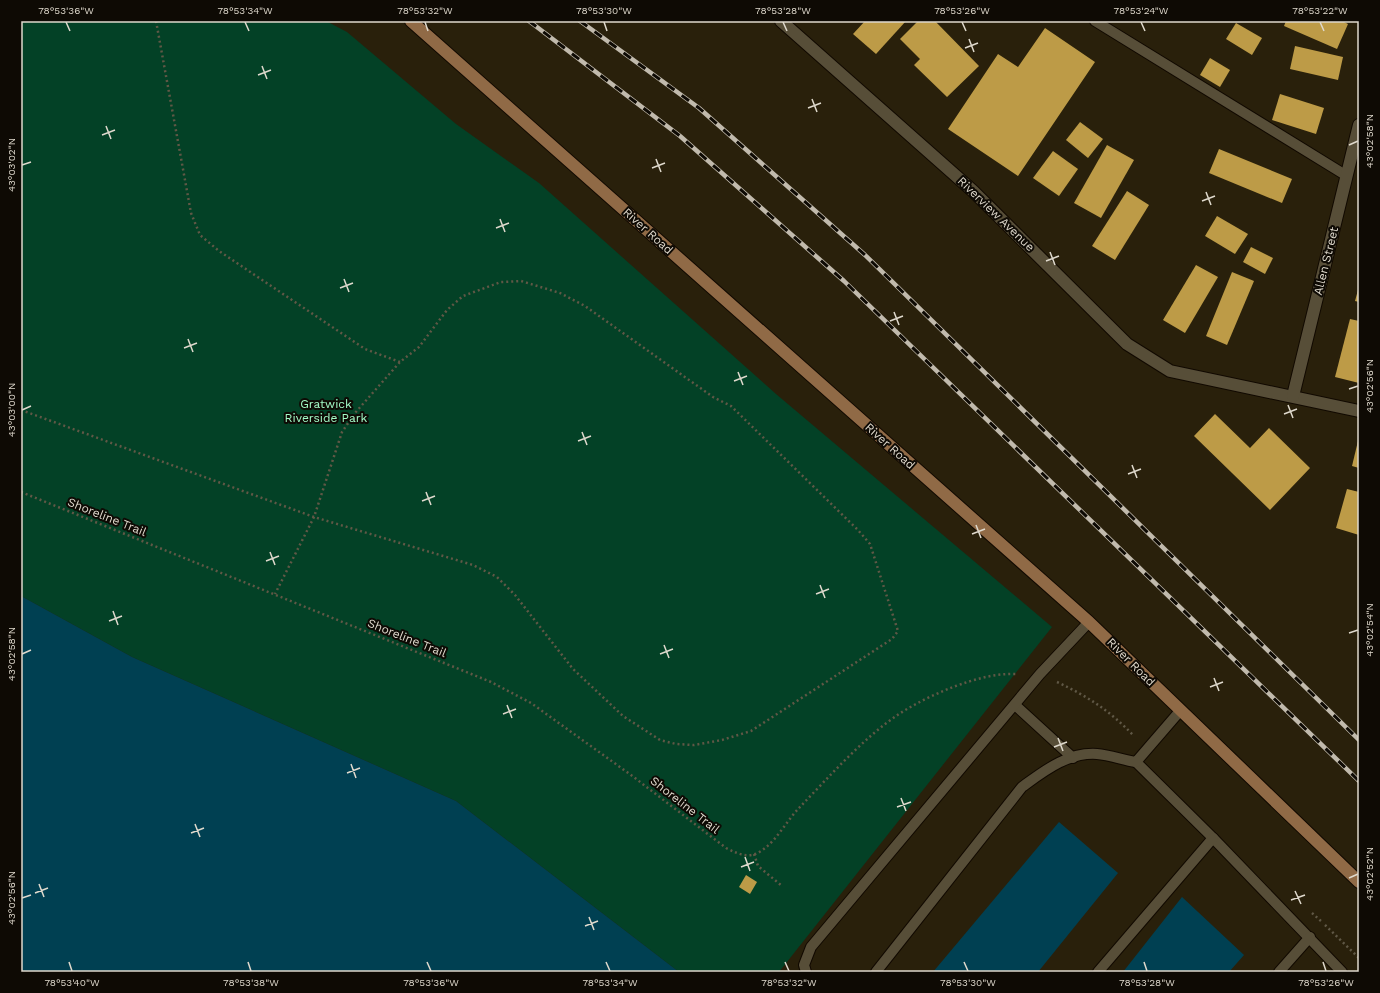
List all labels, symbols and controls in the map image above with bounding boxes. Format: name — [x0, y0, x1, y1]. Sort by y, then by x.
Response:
text: 78°53'36"W — [38, 5, 94, 16]
text: 78°53'34"W — [217, 5, 273, 16]
text: 78°53'32"W — [397, 5, 453, 16]
text: 78°53'30"W — [576, 5, 632, 16]
text: 78°53'28"W — [755, 5, 811, 16]
text: 78°53'26"W — [934, 5, 990, 16]
text: 78°53'24"W — [1114, 5, 1169, 16]
text: 78°53'22"W — [1292, 5, 1348, 16]
text: 43°02'58"N — [1364, 114, 1375, 168]
text: 43°03'02"N — [6, 138, 17, 192]
street label: Riverview Avenue — [955, 174, 1037, 254]
street label: River Road — [620, 205, 676, 257]
street label: Allen Street — [1311, 225, 1341, 297]
text: 43°02'56"N — [1364, 359, 1375, 413]
text: 43°03'00"N — [6, 383, 17, 437]
park label: Gratwick Riverside Park — [285, 397, 368, 425]
street label: River Road — [862, 420, 918, 472]
street label: Shoreline Trail — [66, 495, 149, 539]
text: 43°02'54"N — [1364, 603, 1375, 657]
street label: Shoreline Trail — [366, 616, 449, 660]
text: 43°02'58"N — [6, 627, 17, 681]
street label: River Road — [1104, 635, 1158, 689]
street label: Shoreline Trail — [648, 774, 723, 836]
text: 43°02'52"N — [1364, 847, 1375, 901]
text: 43°02'56"N — [6, 871, 17, 925]
text: 78°53'40"W — [44, 977, 100, 988]
text: 78°53'38"W — [223, 977, 279, 988]
text: 78°53'36"W — [403, 977, 459, 988]
text: 78°53'34"W — [582, 977, 638, 988]
text: 78°53'32"W — [761, 977, 817, 988]
text: 78°53'30"W — [940, 977, 996, 988]
text: 78°53'28"W — [1119, 977, 1175, 988]
text: 78°53'26"W — [1298, 977, 1354, 988]

